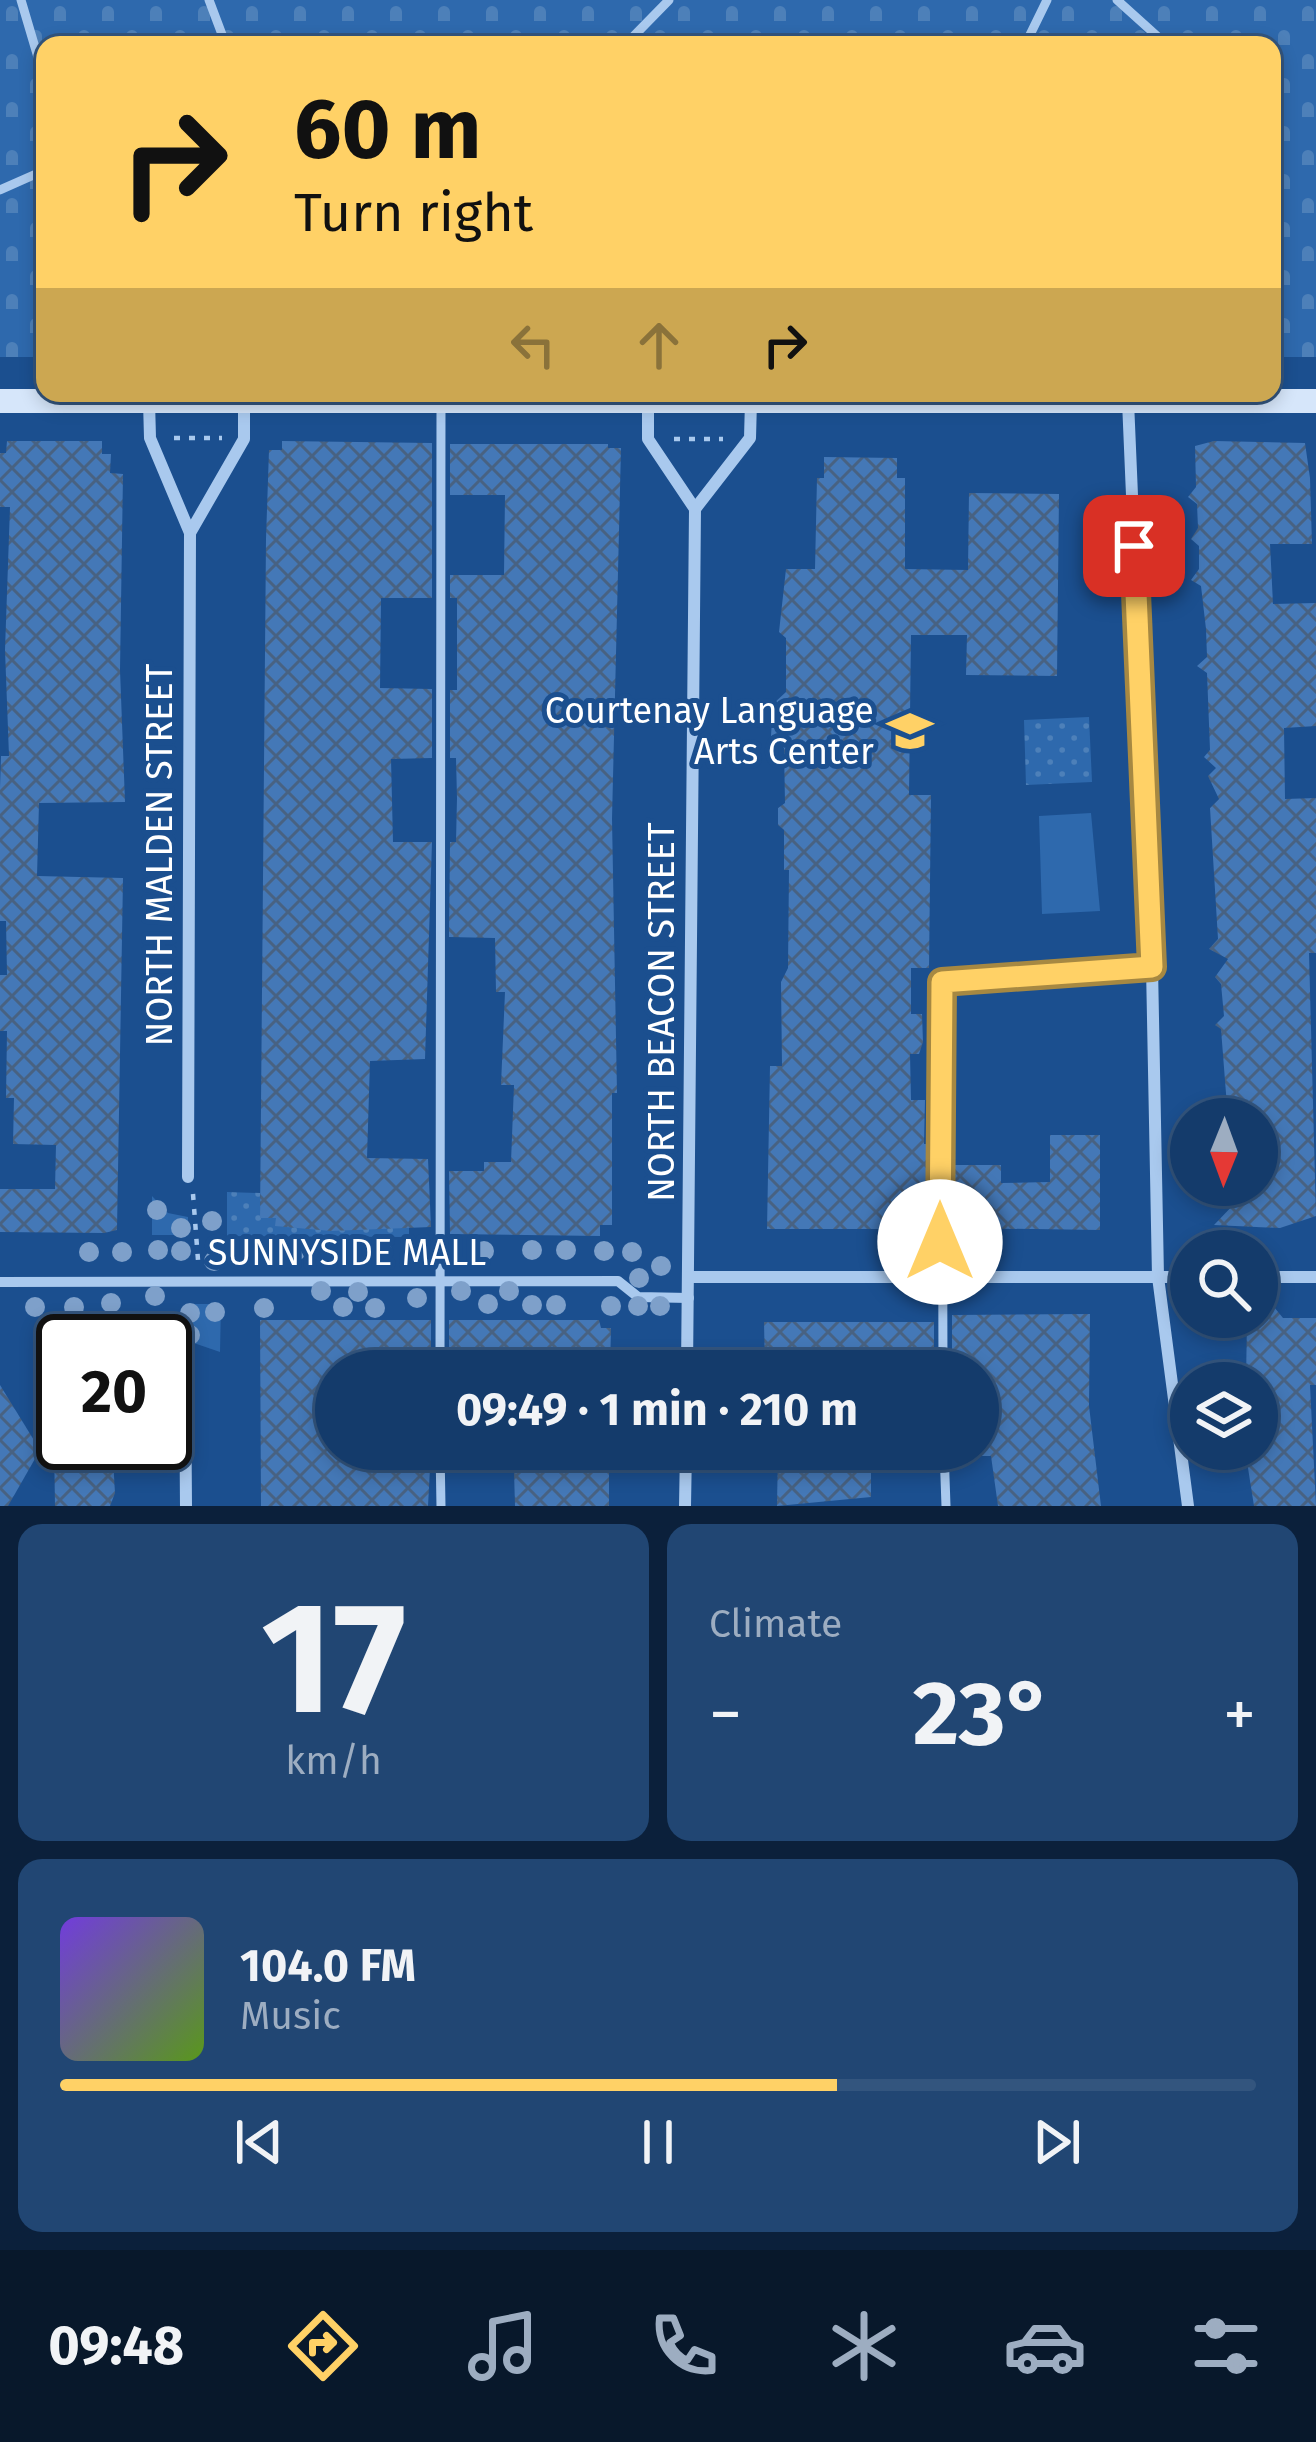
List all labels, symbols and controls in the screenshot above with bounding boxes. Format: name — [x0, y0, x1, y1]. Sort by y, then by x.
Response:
text: 60 m — [294, 79, 481, 180]
icon: right — [96, 84, 252, 240]
text: Turn right — [294, 181, 533, 245]
icon: left — [500, 312, 566, 378]
icon: ahead — [626, 312, 692, 378]
icon: right — [752, 312, 818, 378]
pin — [1083, 495, 1185, 597]
icon: arrive — [1101, 513, 1167, 579]
street label: NORTH MALDEN STREET — [138, 663, 182, 1046]
place label: Courtenay Language Arts Center — [545, 689, 874, 774]
school or university icon: Courtenay Language Arts Center — [885, 706, 935, 756]
street label: NORTH BEACON STREET — [640, 822, 684, 1202]
north arrow — [1170, 1098, 1278, 1206]
map controls — [1170, 1098, 1278, 1470]
position arrow — [877, 1179, 1003, 1305]
button: search — [1170, 1230, 1278, 1338]
street label: SUNNYSIDE MALL — [208, 1231, 486, 1275]
speed limit sign: 20 — [36, 1314, 192, 1470]
button: layers — [1170, 1362, 1278, 1470]
text: 09:49 · 1 min · 210 m — [456, 1383, 858, 1437]
text: 17 — [261, 1566, 406, 1753]
text: Climate — [709, 1601, 842, 1647]
text: 23° — [913, 1660, 1052, 1768]
text: − — [709, 1675, 742, 1754]
text: + — [1223, 1675, 1256, 1754]
text: km/h — [285, 1738, 382, 1784]
text: 104.0 FM — [240, 1939, 416, 1993]
text: Music — [240, 1993, 341, 2039]
icon: previous — [226, 2109, 292, 2175]
icon: pause — [625, 2109, 691, 2175]
icon: next — [1024, 2109, 1090, 2175]
icon: directions — [281, 2304, 365, 2388]
icon: music — [461, 2304, 545, 2388]
icon: phone — [642, 2304, 726, 2388]
icon: climate — [822, 2304, 906, 2388]
icon: car — [1003, 2304, 1087, 2388]
icon: filters — [1184, 2304, 1268, 2388]
text: 09:48 — [48, 2314, 184, 2378]

